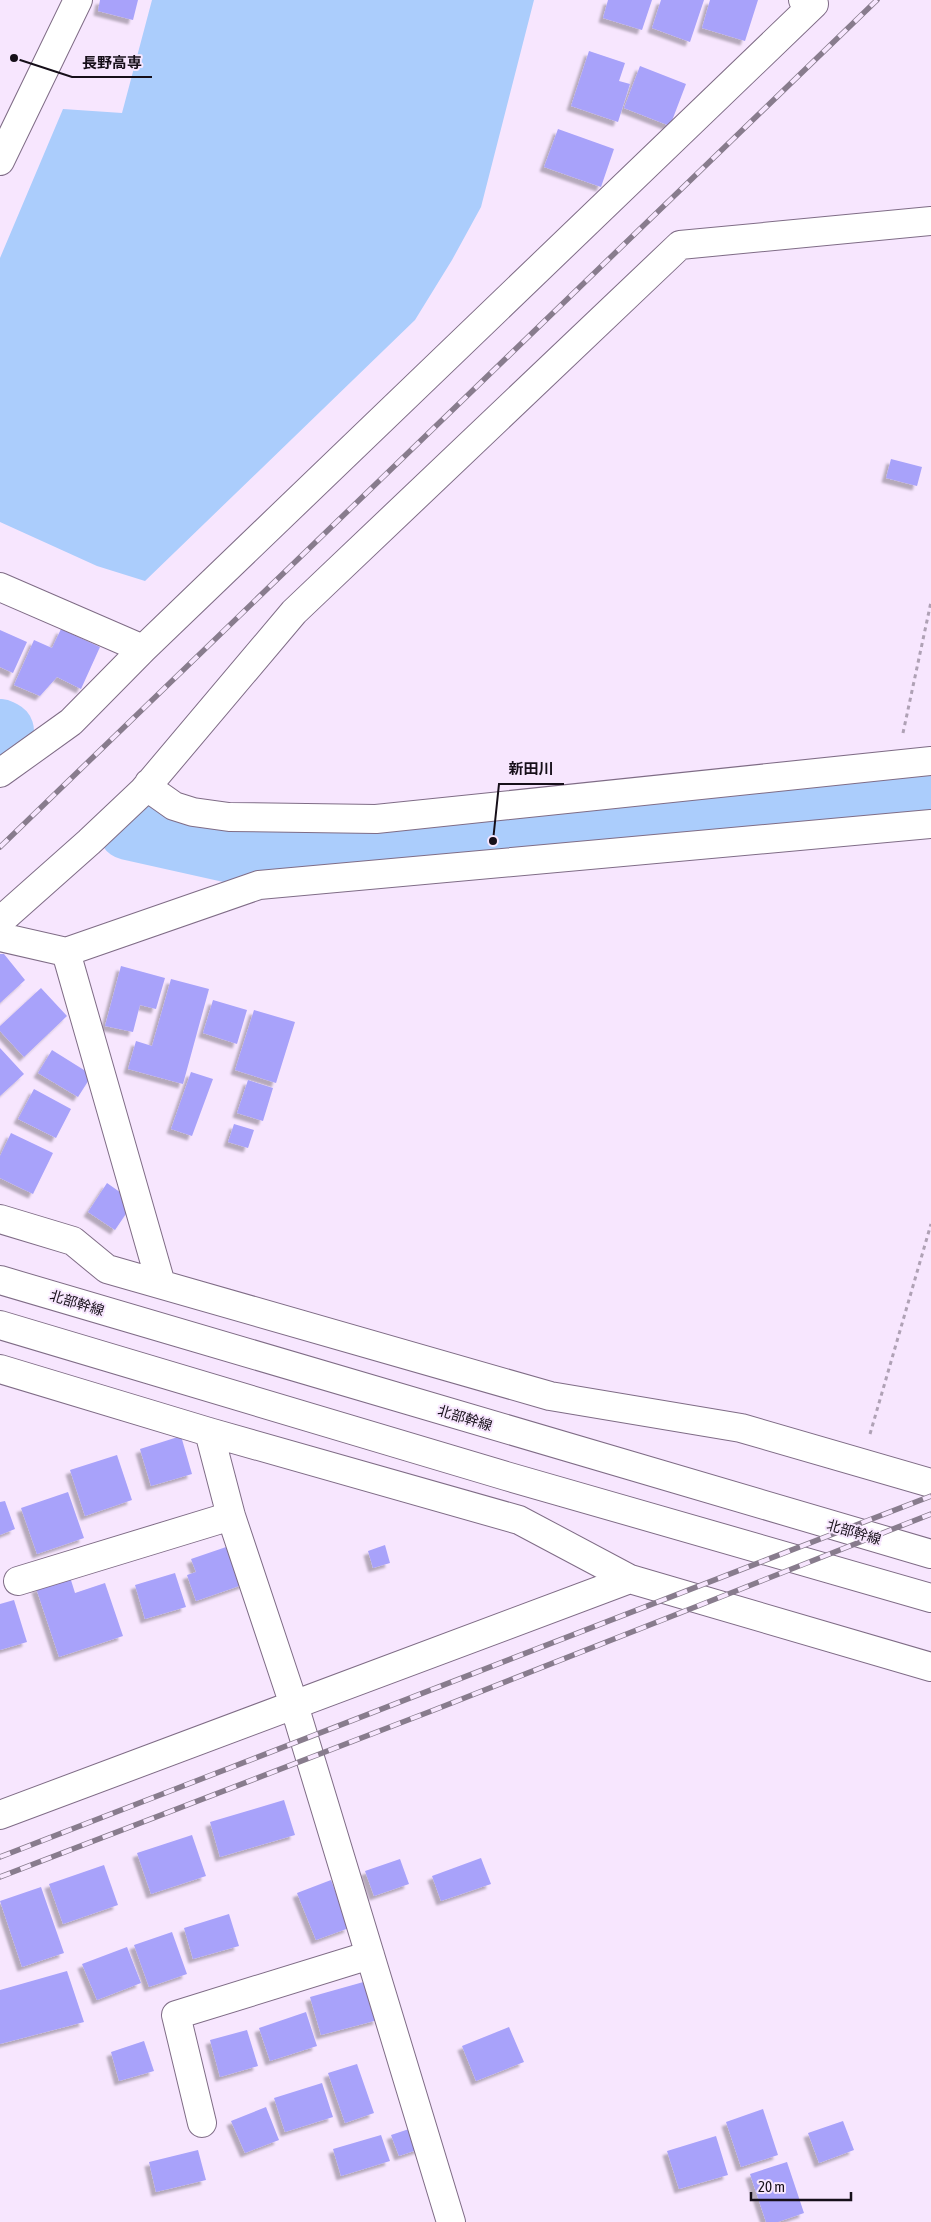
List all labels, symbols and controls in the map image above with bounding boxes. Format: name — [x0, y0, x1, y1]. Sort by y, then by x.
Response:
callout: 長野高専 — [72, 47, 152, 77]
text: 長野高専 — [82, 54, 142, 71]
callout: 新田川 — [499, 754, 564, 784]
text: 新田川 — [508, 760, 554, 777]
street label: 北部幹線 — [48, 1287, 106, 1319]
street label: 北部幹線 — [436, 1402, 494, 1434]
street label: 北部幹線 — [825, 1517, 883, 1547]
scale bar — [751, 2170, 851, 2202]
text: 20 m — [758, 2178, 785, 2195]

